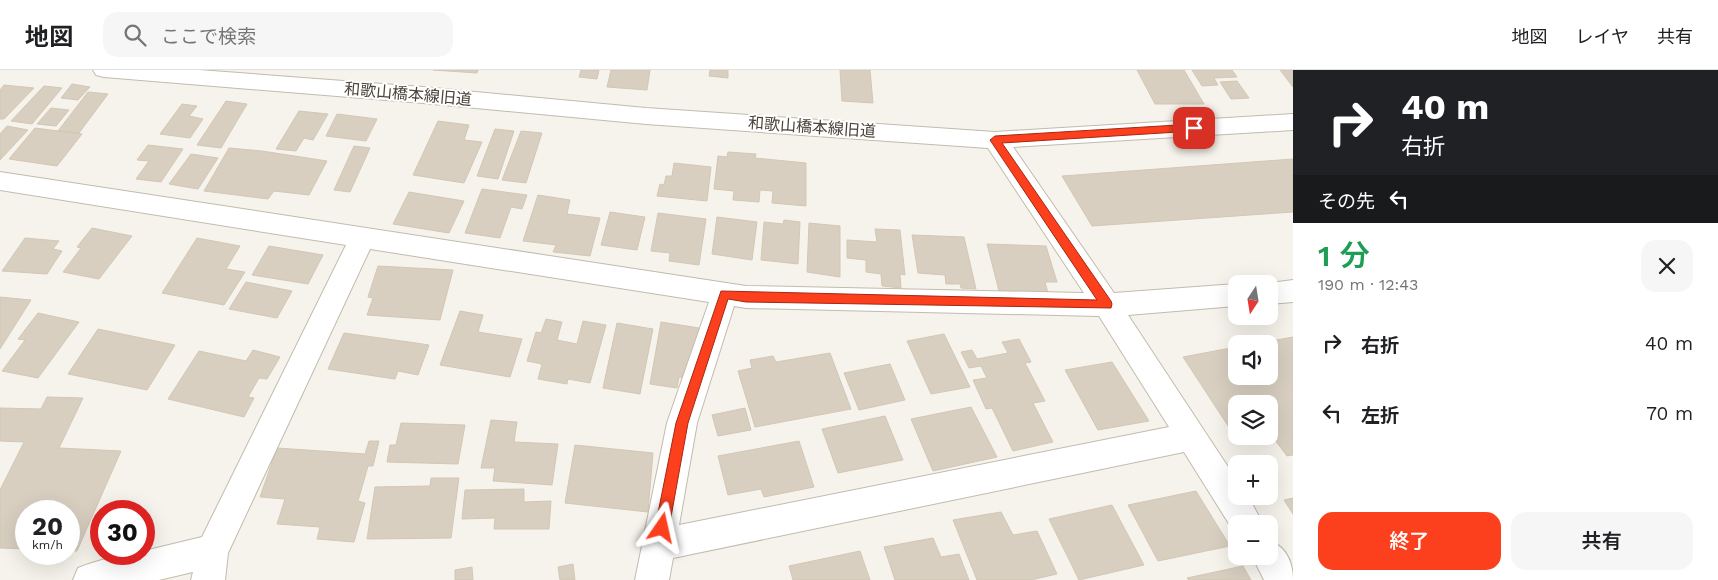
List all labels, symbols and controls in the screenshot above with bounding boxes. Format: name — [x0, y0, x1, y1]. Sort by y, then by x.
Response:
search box — [103, 12, 453, 57]
icon: search — [121, 21, 149, 49]
text: 地図 — [25, 23, 73, 51]
text: ここで検索 — [161, 25, 256, 48]
text: 地図 — [1512, 26, 1548, 47]
text: レイヤ — [1576, 26, 1629, 47]
text: 共有 — [1657, 26, 1693, 47]
street label: 和歌山橋本線旧道 — [343, 79, 473, 109]
text: 40 m — [1401, 86, 1489, 128]
icon: right — [1318, 90, 1383, 155]
pin — [1173, 107, 1215, 149]
street label: 和歌山橋本線旧道 — [747, 113, 877, 141]
icon: arrive — [1180, 114, 1208, 142]
text: 右折 — [1401, 134, 1445, 159]
icon: left — [1385, 185, 1413, 213]
text: その先 — [1318, 190, 1375, 213]
text: 1 分 — [1318, 238, 1370, 273]
button: close — [1641, 240, 1693, 292]
north arrow — [1228, 275, 1278, 325]
map controls — [1228, 275, 1278, 565]
text: 190 m · 12:43 — [1318, 275, 1418, 294]
icon: right — [1318, 329, 1346, 357]
text: 40 m — [1645, 332, 1693, 355]
text: 右折 — [1361, 334, 1399, 357]
button: sound — [1228, 335, 1278, 385]
button: layers — [1228, 395, 1278, 445]
icon: left — [1318, 399, 1346, 427]
text: 70 m — [1646, 402, 1693, 425]
text: 左折 — [1361, 404, 1399, 427]
button: + — [1228, 455, 1278, 505]
speed limit sign: 30 — [90, 500, 155, 565]
position arrow — [635, 501, 687, 553]
text: 20 — [32, 512, 63, 541]
button: 終了 — [1318, 512, 1501, 570]
button: 共有 — [1511, 512, 1693, 570]
button: − — [1228, 515, 1278, 565]
text: km/h — [32, 538, 63, 552]

